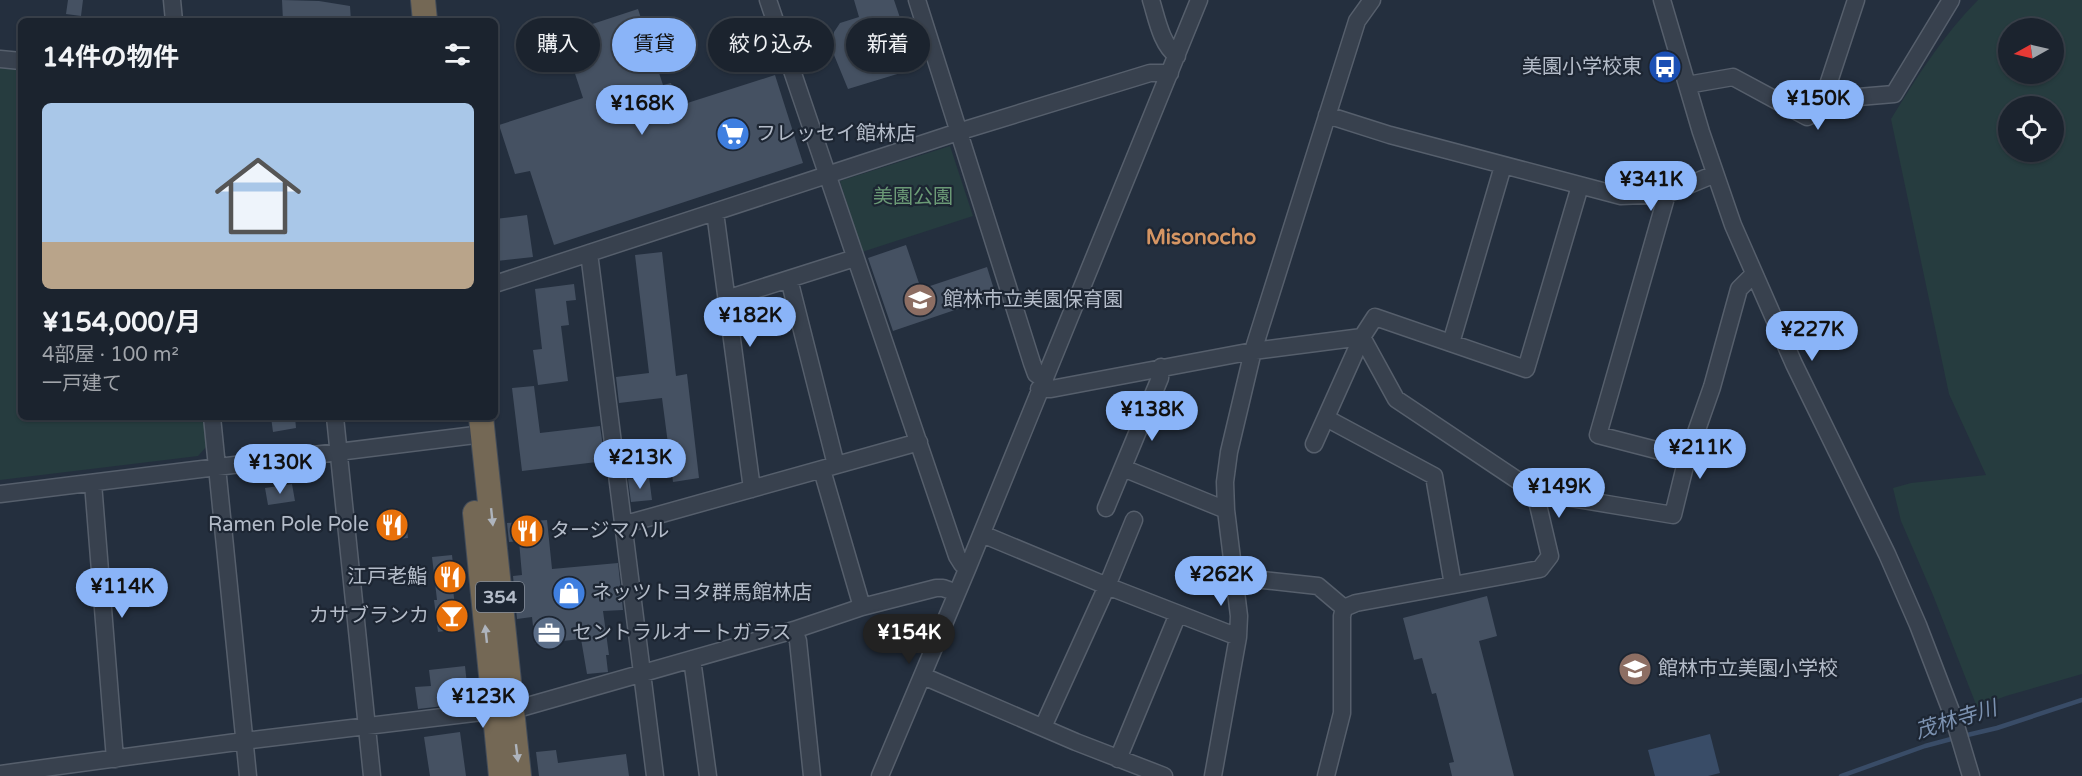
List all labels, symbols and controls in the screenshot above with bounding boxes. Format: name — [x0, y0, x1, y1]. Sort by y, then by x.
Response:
chip: 購入 — [516, 18, 600, 72]
chip: 賃貸 — [612, 18, 696, 72]
chip: 絞り込み — [708, 18, 834, 72]
chip: 新着 — [846, 18, 930, 72]
north arrow — [1998, 18, 2064, 84]
map controls — [1998, 18, 2064, 162]
icon: filters — [441, 38, 474, 71]
text: 14件の物件 — [42, 42, 179, 73]
bus stop icon: 美園小学校東 — [1647, 49, 1683, 85]
place label: 美園小学校東 — [1522, 55, 1642, 79]
pin: ¥150K — [1776, 80, 1860, 131]
pin: ¥168K — [600, 85, 684, 136]
text: ¥150K — [1786, 87, 1850, 111]
text: ¥168K — [610, 92, 674, 116]
button: locate — [1998, 96, 2064, 162]
supermarket icon: フレッセイ館林店 — [715, 116, 751, 152]
place label: フレッセイ館林店 — [756, 122, 916, 146]
icon: home — [204, 142, 312, 250]
pin: ¥341K — [1609, 161, 1693, 212]
text: ¥341K — [1619, 168, 1683, 192]
park label: 美園公園 — [873, 185, 953, 209]
district label: Misonocho — [1146, 225, 1256, 250]
school or university icon: 館林市立美園保育園 — [902, 282, 938, 318]
place label: 館林市立美園保育園 — [943, 288, 1123, 312]
pin: ¥182K — [708, 297, 792, 348]
text: ¥182K — [718, 304, 782, 328]
text: ¥154,000/月 — [42, 307, 201, 338]
pin: ¥227K — [1770, 311, 1854, 362]
text: ¥227K — [1780, 318, 1844, 342]
text: 4部屋 · 100 m² — [42, 343, 179, 367]
text: 一戸建て — [42, 372, 122, 396]
pin: ¥138K — [1110, 391, 1194, 442]
text: ¥138K — [1120, 398, 1184, 422]
pin: ¥211K — [1658, 429, 1742, 480]
text: ¥211K — [1668, 436, 1732, 460]
pin: ¥213K — [598, 439, 682, 490]
pin: ¥130K — [238, 444, 322, 495]
text: ¥213K — [608, 446, 672, 470]
text: ¥130K — [248, 451, 312, 475]
pin: ¥149K — [1517, 468, 1601, 519]
text: ¥149K — [1527, 475, 1591, 499]
restaurant icon: Ramen Pole Pole — [374, 507, 410, 543]
one-way arrow — [487, 508, 497, 527]
place label: Ramen Pole Pole — [208, 513, 369, 537]
restaurant icon: タージマハル — [509, 513, 545, 549]
place label: タージマハル — [550, 519, 670, 543]
pin: ¥262K — [1179, 556, 1263, 607]
restaurant icon: 江戸老鮨 — [432, 559, 468, 595]
text: ¥262K — [1189, 563, 1253, 587]
place label: 江戸老鮨 — [347, 565, 427, 589]
pin: ¥114K — [80, 568, 164, 619]
text: ¥114K — [90, 575, 154, 599]
shop icon: ネッツトヨタ群馬館林店 — [551, 575, 587, 611]
place label: ネッツトヨタ群馬館林店 — [592, 581, 812, 605]
road number: 354 — [476, 582, 524, 612]
bar icon: カサブランカ — [434, 598, 470, 634]
place label: カサブランカ — [309, 604, 429, 628]
pin: ¥154K — [867, 614, 951, 665]
office icon: セントラルオートガラス — [531, 615, 567, 651]
place label: セントラルオートガラス — [572, 621, 792, 645]
text: ¥154K — [877, 621, 941, 645]
one-way arrow — [481, 625, 491, 644]
school or university icon: 館林市立美園小学校 — [1617, 651, 1653, 687]
place label: 館林市立美園小学校 — [1658, 657, 1838, 681]
pin: ¥123K — [441, 678, 525, 729]
text: ¥123K — [451, 685, 515, 709]
water label: 茂林寺川 — [1912, 695, 2002, 744]
one-way arrow — [512, 743, 521, 762]

